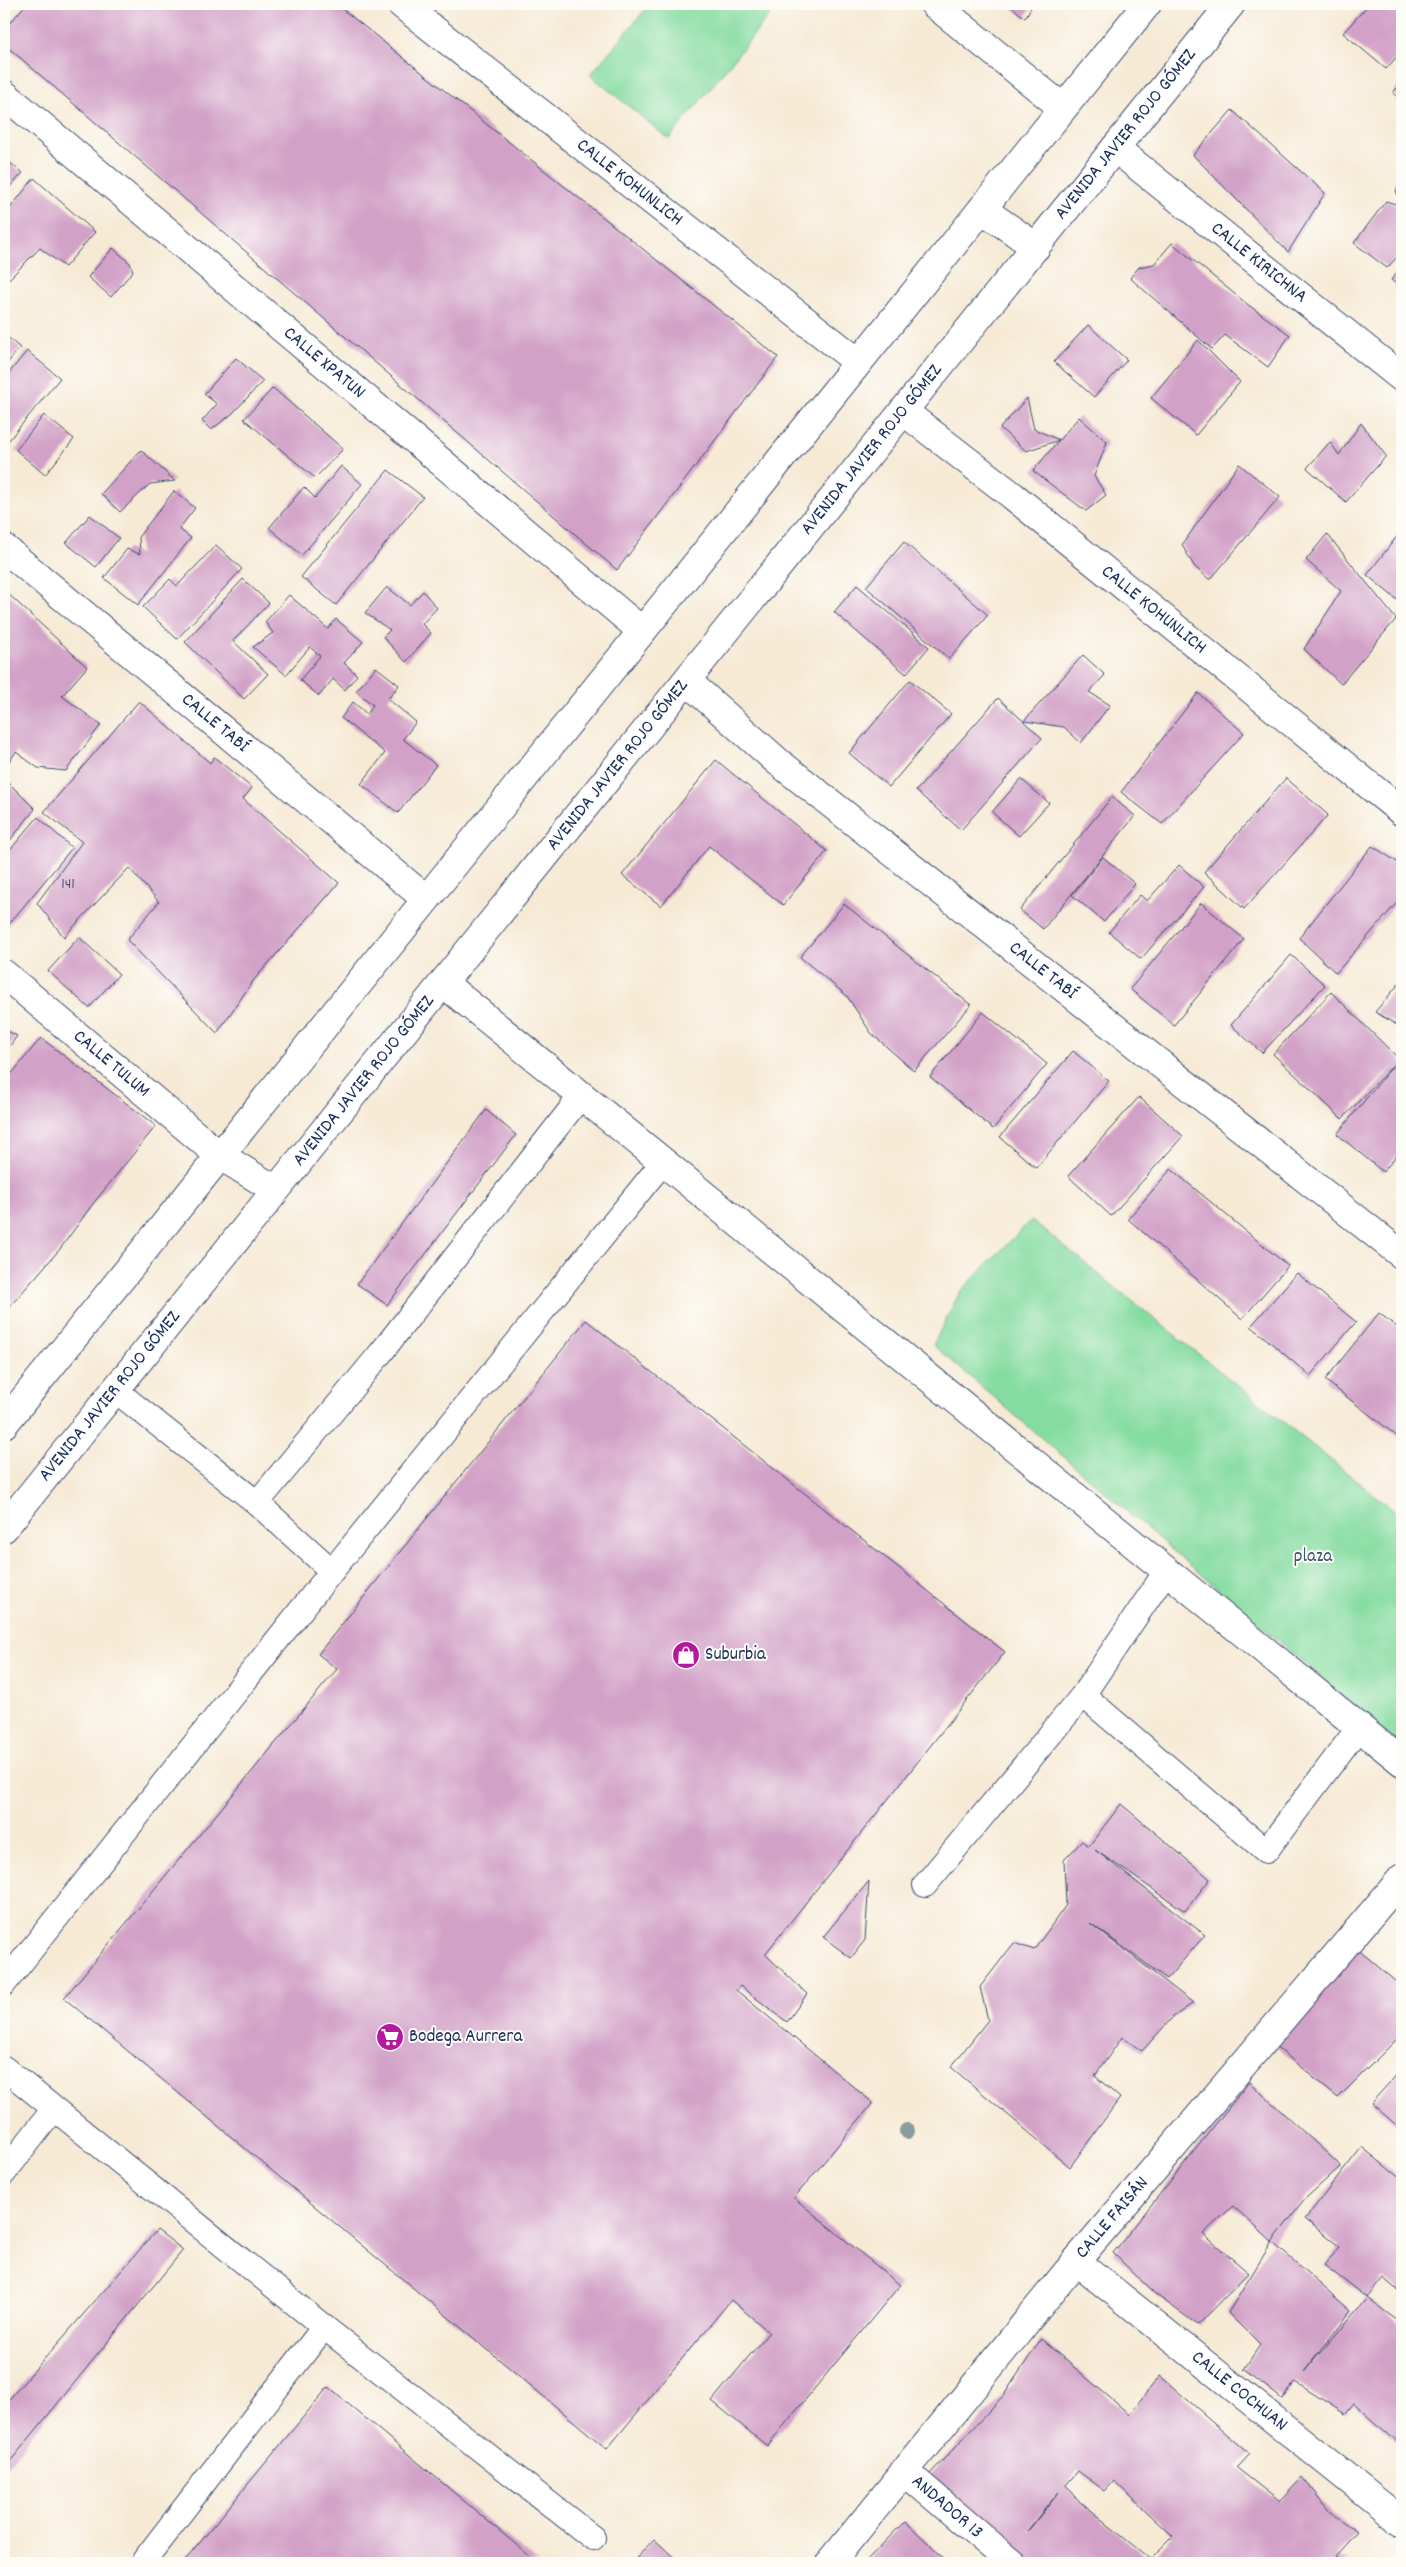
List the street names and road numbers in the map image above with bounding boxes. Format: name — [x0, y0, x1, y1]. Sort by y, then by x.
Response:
street label: AVENIDA JAVIER ROJO GÓMEZ — [1049, 43, 1204, 226]
street label: CALLE KOHUNLICH — [570, 132, 688, 233]
street label: CALLE KIRICHNA — [1204, 216, 1313, 310]
street label: CALLE XPATUN — [277, 321, 371, 406]
street label: AVENIDA JAVIER ROJO GÓMEZ — [795, 358, 950, 541]
street label: CALLE KOHUNLICH — [1095, 559, 1212, 661]
street label: AVENIDA JAVIER ROJO GÓMEZ — [541, 674, 696, 857]
street label: CALLE TABÍ — [175, 687, 255, 760]
street label: CALLE TABÍ — [1003, 935, 1083, 1007]
street label: AVENIDA JAVIER ROJO GÓMEZ — [287, 989, 442, 1172]
street label: CALLE TULUM — [67, 1024, 155, 1105]
street label: AVENIDA JAVIER ROJO GÓMEZ — [33, 1304, 188, 1488]
street label: CALLE FAISÁN — [1070, 2171, 1156, 2265]
street label: CALLE COCHUAN — [1185, 2345, 1293, 2439]
street label: ANDADOR 13 — [905, 2469, 988, 2546]

